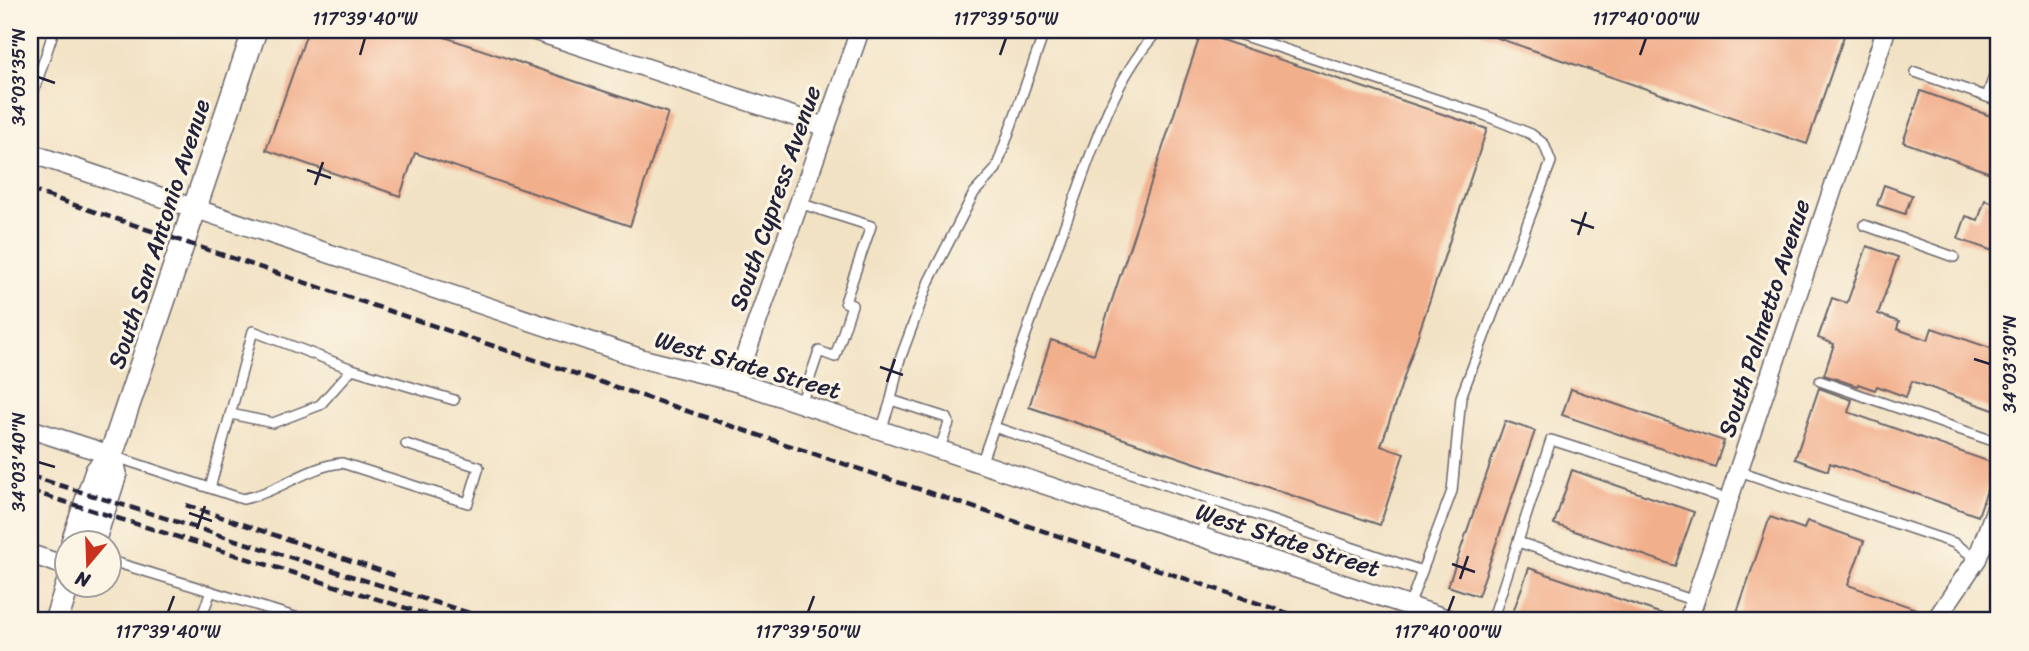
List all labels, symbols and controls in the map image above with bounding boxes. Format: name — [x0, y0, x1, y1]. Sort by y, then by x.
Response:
text: 117°39'40"W — [312, 3, 419, 35]
text: 117°39'50"W — [954, 3, 1060, 35]
text: 117°40'00"W — [1593, 3, 1701, 35]
text: 34°03'35"N — [3, 28, 35, 126]
street label: South Cypress Avenue — [717, 80, 833, 316]
street label: South San Antonio Avenue — [96, 93, 223, 374]
street label: South Palmetto Avenue — [1706, 194, 1822, 442]
text: 34°03'30"N — [1994, 314, 2026, 413]
street label: West State Street — [650, 318, 846, 412]
text: 34°03'40"N — [3, 412, 35, 512]
street label: West State Street — [1190, 490, 1386, 590]
north arrow — [52, 528, 122, 598]
text: N — [70, 562, 95, 598]
text: 117°39'40"W — [115, 616, 222, 648]
text: 117°39'50"W — [756, 616, 862, 648]
text: 117°40'00"W — [1395, 616, 1503, 648]

